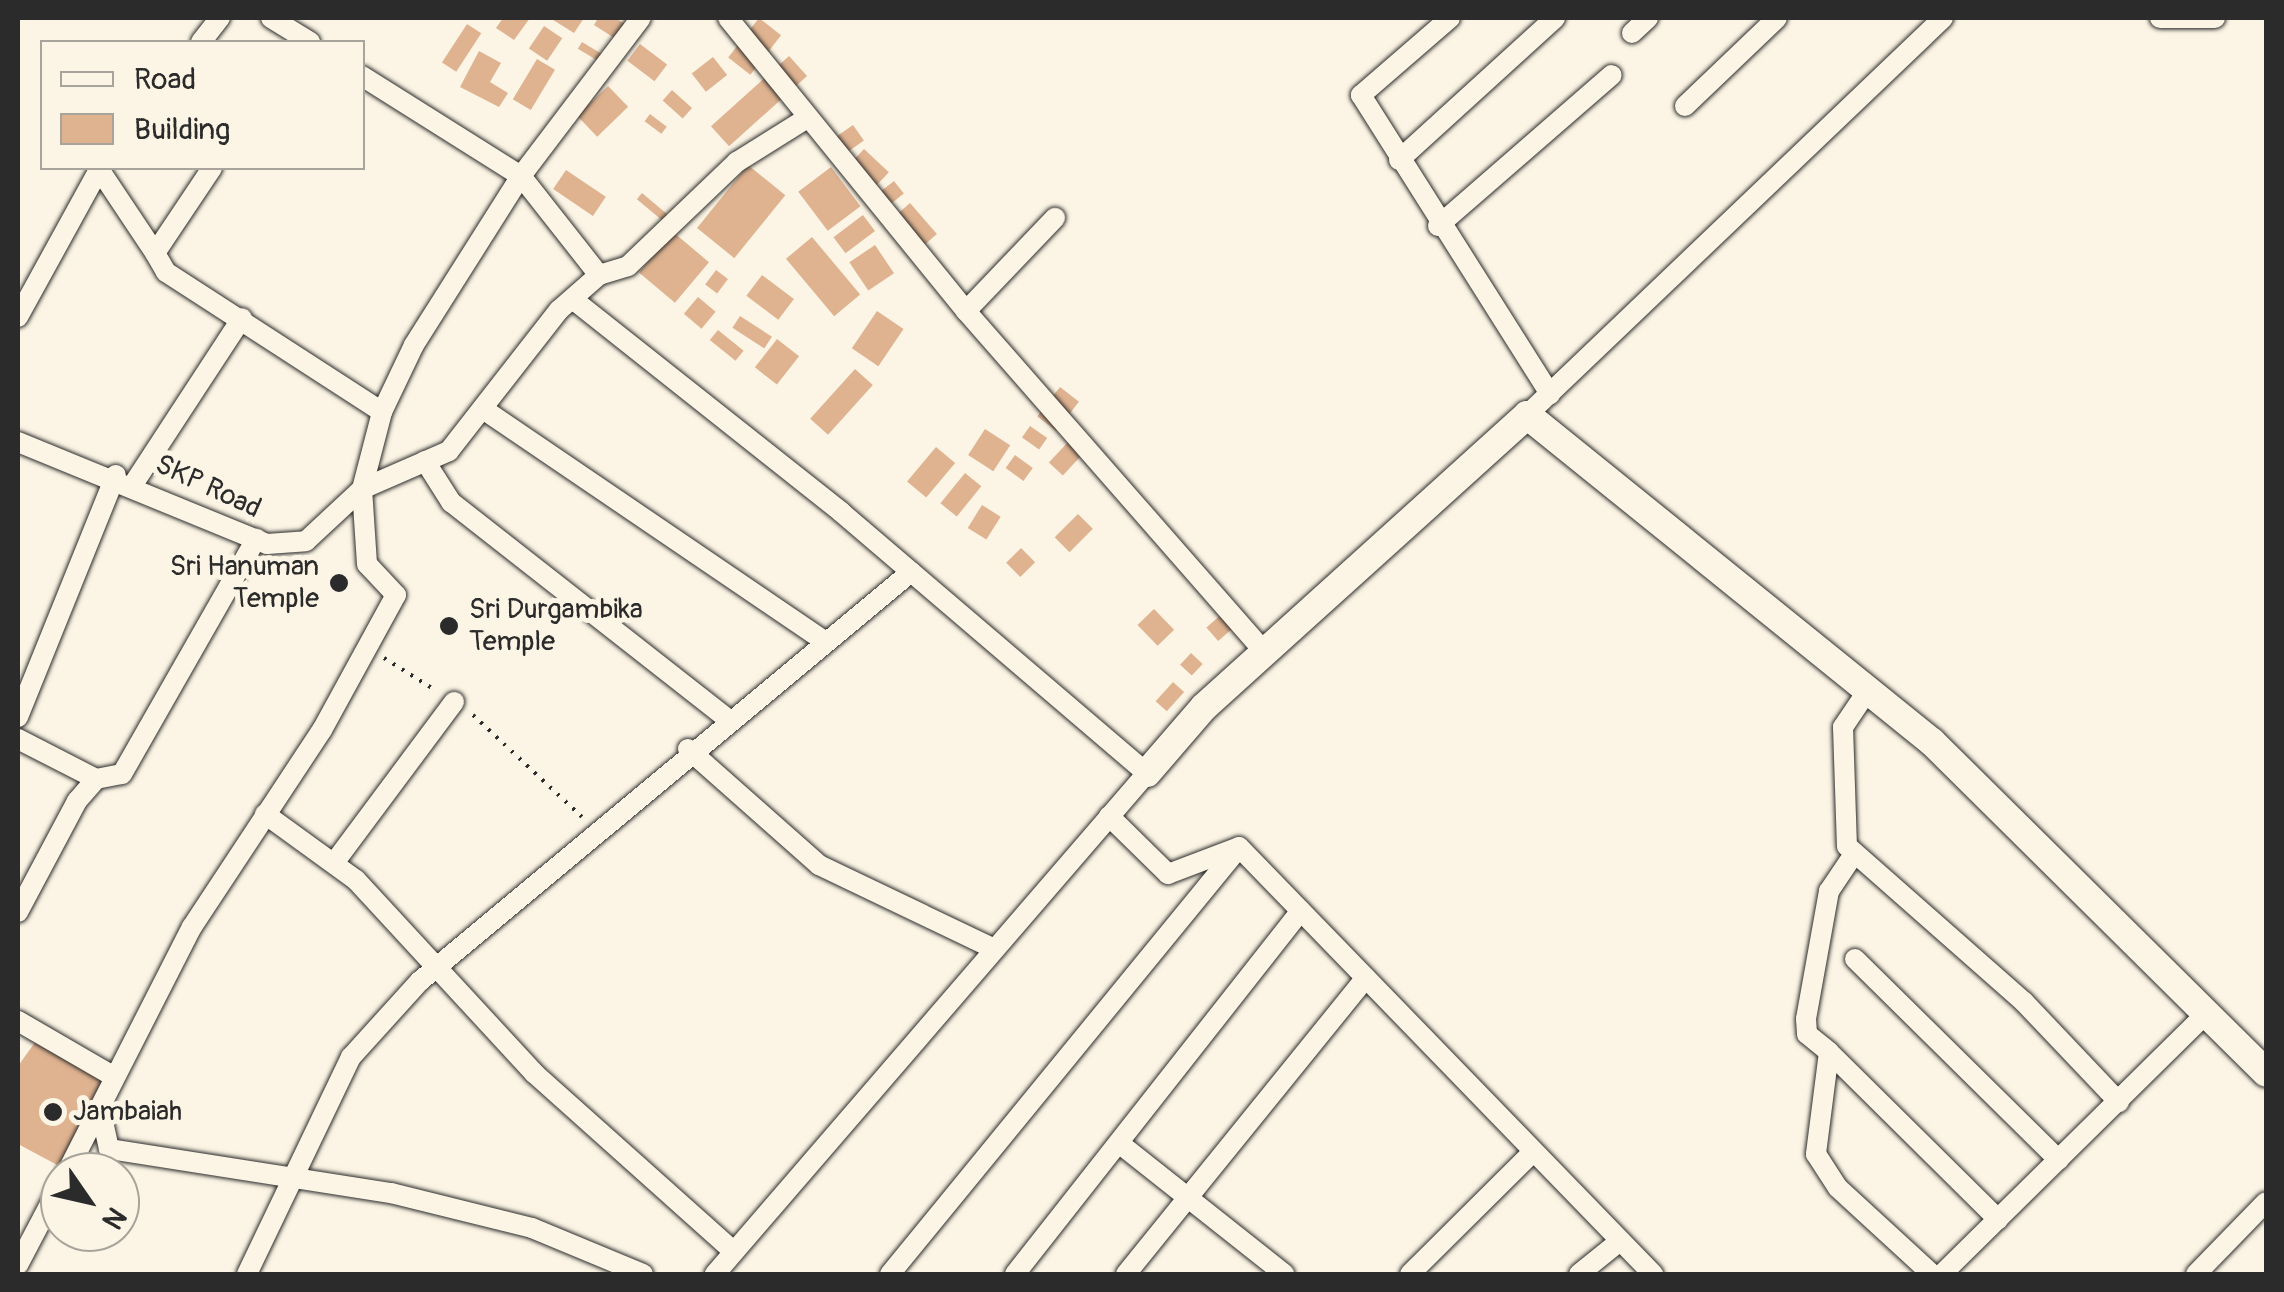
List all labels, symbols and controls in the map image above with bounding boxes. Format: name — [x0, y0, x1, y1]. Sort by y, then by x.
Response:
legend — [40, 40, 365, 170]
text: Road — [134, 61, 196, 98]
text: Building — [134, 111, 230, 148]
street label: SKP Road — [150, 448, 266, 526]
place label: Sri Hanuman Temple — [170, 550, 319, 616]
marker: Sri Hanuman Temple — [328, 572, 350, 594]
place label: Sri Durgambika Temple — [469, 593, 643, 659]
marker: Sri Durgambika Temple — [438, 615, 460, 637]
place label: Jambaiah — [73, 1095, 182, 1129]
marker: Jambaiah — [42, 1101, 64, 1123]
north arrow — [40, 1152, 140, 1252]
text: N — [94, 1200, 133, 1236]

